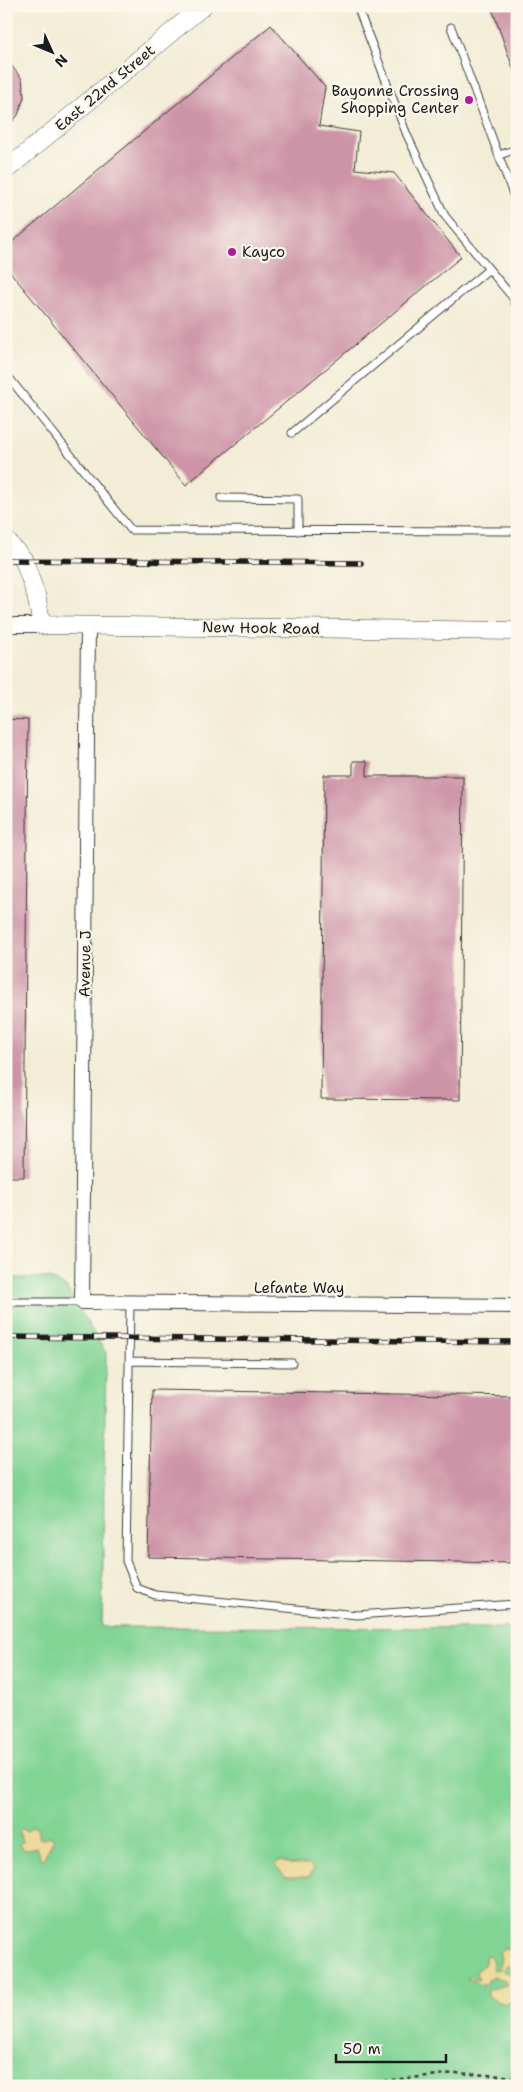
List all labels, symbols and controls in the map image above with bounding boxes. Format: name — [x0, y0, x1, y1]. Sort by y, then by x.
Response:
north arrow — [28, 28, 78, 78]
street label: East 22nd Street — [51, 40, 159, 136]
text: N — [51, 51, 72, 71]
place label: Bayonne Crossing Shopping Center — [331, 81, 459, 118]
marker: Bayonne Crossing Shopping Center — [463, 94, 475, 106]
place label: Kayco — [242, 242, 285, 262]
marker: Kayco — [226, 246, 238, 258]
street label: New Hook Road — [202, 617, 321, 639]
street label: Avenue J — [74, 930, 96, 998]
street label: Lefante Way — [254, 1278, 344, 1298]
scale bar — [336, 2032, 446, 2064]
text: 50 m — [343, 2039, 381, 2059]

